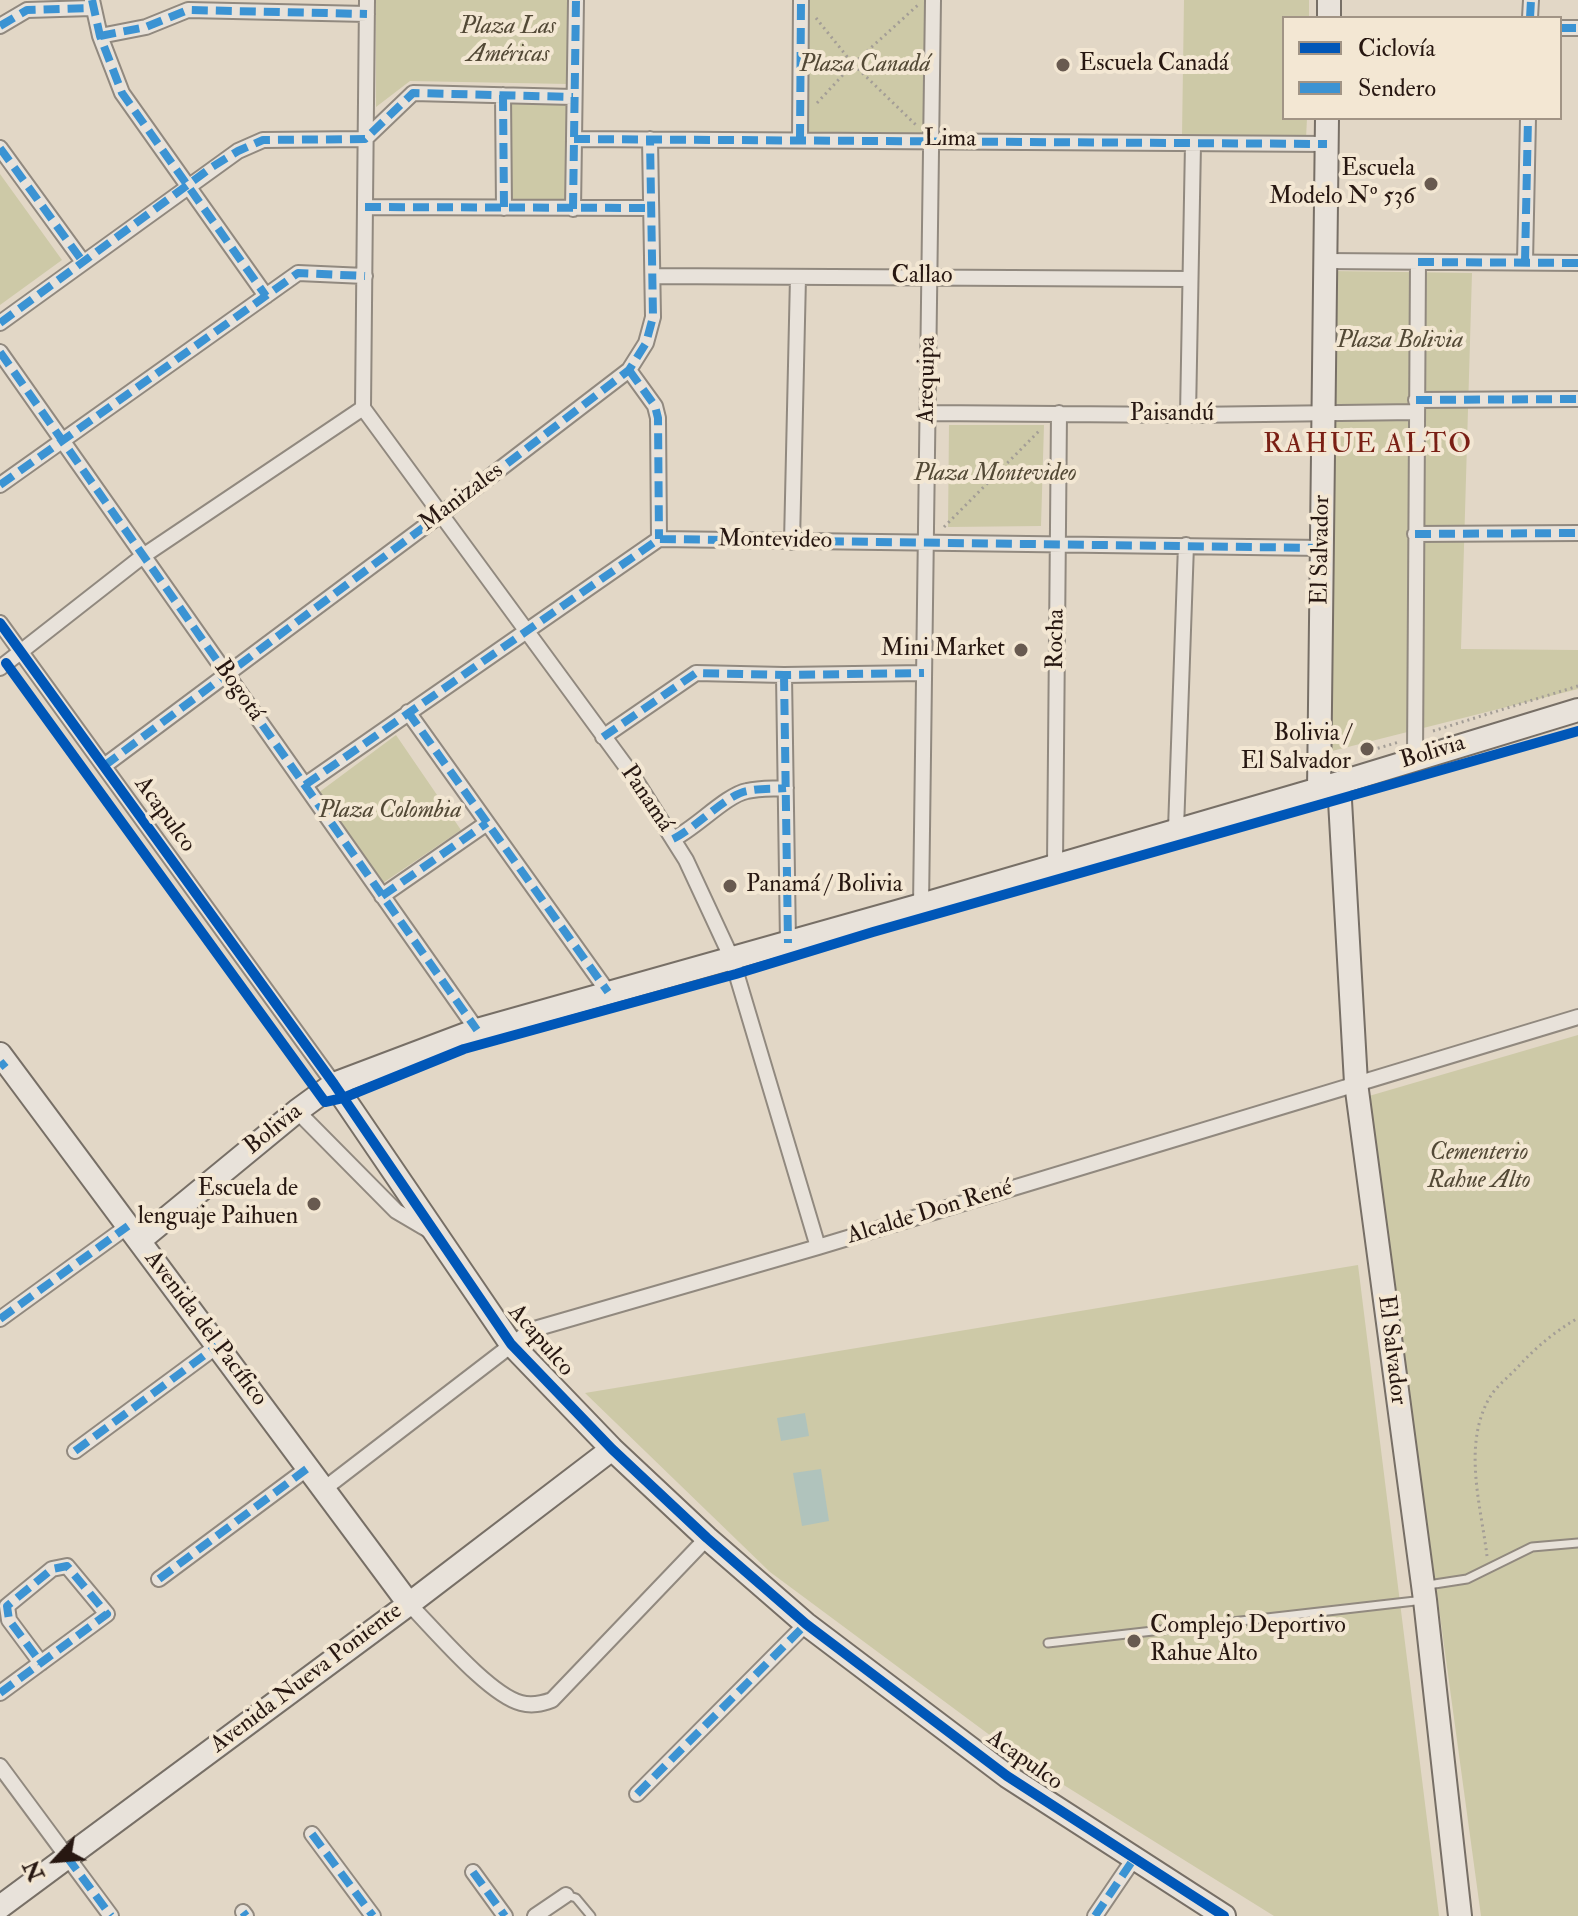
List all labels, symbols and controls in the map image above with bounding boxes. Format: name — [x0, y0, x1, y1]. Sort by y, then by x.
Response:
park label: Plaza Las Américas — [460, 14, 556, 70]
legend — [1282, 16, 1562, 120]
text: Ciclovía — [1358, 33, 1435, 64]
place label: Escuela Canadá — [1079, 51, 1229, 79]
park label: Plaza Canadá — [799, 52, 931, 80]
marker: Escuela Canadá — [1054, 56, 1072, 74]
text: Sendero — [1358, 73, 1436, 104]
street label: Lima — [924, 125, 976, 155]
place label: Escuela Modelo Nº 536 — [1269, 156, 1415, 212]
marker: Escuela Modelo Nº 536 — [1422, 175, 1440, 193]
street label: Callao — [891, 263, 953, 291]
park label: Plaza Bolivia — [1337, 328, 1463, 356]
street label: Arequipa — [913, 336, 943, 424]
street label: Paisandú — [1130, 401, 1214, 429]
district label: RAHUE ALTO — [1263, 429, 1473, 463]
street label: Manizales — [414, 457, 510, 539]
park label: Plaza Montevideo — [913, 461, 1077, 489]
street label: El Salvador — [1307, 495, 1337, 605]
street label: Montevideo — [718, 526, 832, 556]
street label: Rocha — [1042, 608, 1072, 670]
place label: Mini Market — [881, 636, 1005, 664]
marker: Mini Market — [1012, 641, 1030, 659]
street label: Bogotá — [207, 655, 269, 727]
place label: Bolivia / El Salvador — [1241, 721, 1351, 777]
street label: Bolivia — [1397, 730, 1469, 776]
marker: Bolivia / El Salvador — [1358, 740, 1376, 758]
street label: Panamá — [613, 760, 679, 838]
street label: Acapulco — [127, 772, 201, 858]
park label: Plaza Colombia — [318, 798, 462, 826]
place label: Panamá / Bolivia — [746, 872, 903, 900]
marker: Panamá / Bolivia — [721, 877, 739, 895]
street label: Bolivia — [239, 1098, 309, 1162]
park label: Cementerio Rahue Alto — [1428, 1140, 1530, 1196]
street label: Alcalde Don René — [844, 1174, 1016, 1252]
place label: Escuela de lenguaje Paihuen — [138, 1176, 298, 1232]
marker: Escuela de lenguaje Paihuen — [305, 1195, 323, 1213]
street label: Avenida del Pacífico — [137, 1246, 273, 1412]
street label: El Salvador — [1370, 1294, 1412, 1406]
street label: Acapulco — [501, 1299, 579, 1383]
street label: Avenida Nueva Poniente — [206, 1598, 408, 1760]
place label: Complejo Deportivo Rahue Alto — [1150, 1613, 1346, 1669]
marker: Complejo Deportivo Rahue Alto — [1125, 1632, 1143, 1650]
street label: Acapulco — [980, 1724, 1068, 1798]
north arrow — [16, 1820, 96, 1900]
text: N — [18, 1856, 51, 1886]

